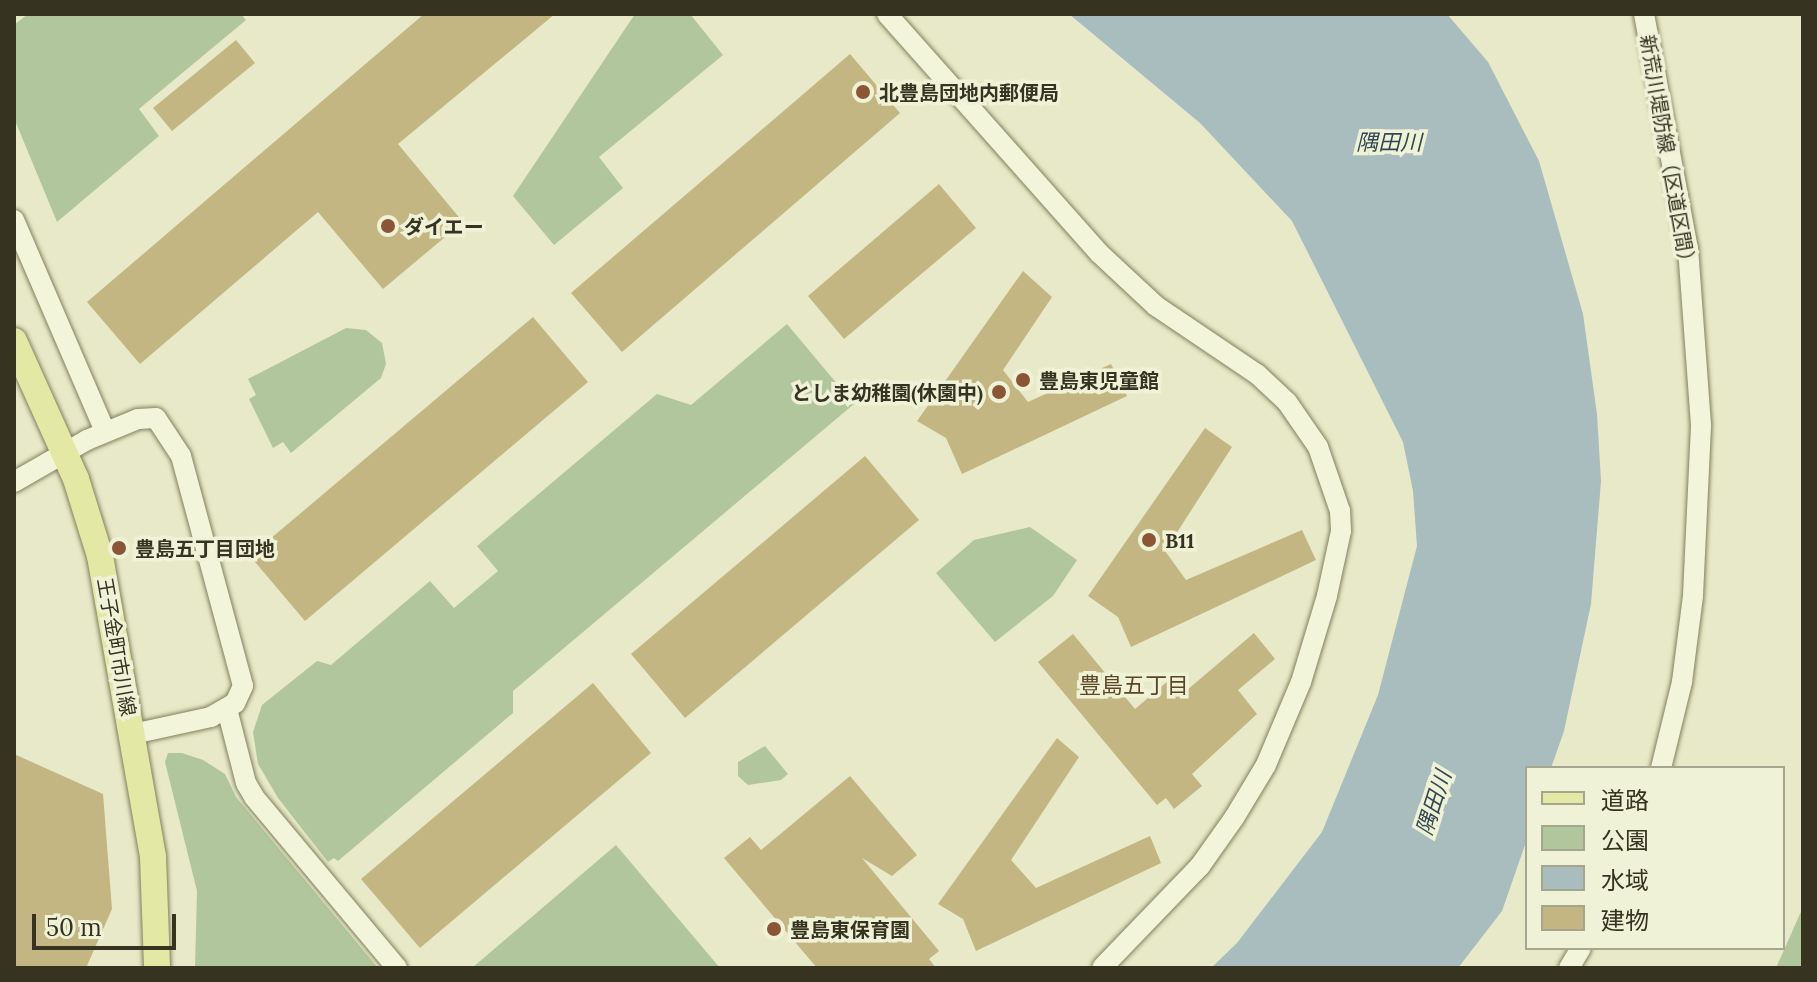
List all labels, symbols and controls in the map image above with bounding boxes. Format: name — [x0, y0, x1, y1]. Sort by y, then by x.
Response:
street label: 新荒川堤防線（区道区間） — [1635, 33, 1701, 273]
place label: 北豊島団地内郵便局 — [879, 80, 1059, 104]
marker: 北豊島団地内郵便局 — [854, 83, 872, 101]
water label: 隅田川 — [1356, 130, 1422, 156]
place label: ダイエー — [404, 214, 484, 238]
marker: ダイエー — [379, 217, 397, 235]
place label: 豊島東児童館 — [1039, 368, 1159, 392]
marker: 豊島東児童館 — [1014, 371, 1032, 389]
place label: としま幼稚園(休園中) — [791, 380, 983, 404]
marker: としま幼稚園(休園中) — [990, 383, 1008, 401]
place label: B11 — [1165, 528, 1194, 552]
marker: B11 — [1140, 531, 1158, 549]
place label: 豊島五丁目団地 — [135, 536, 275, 560]
marker: 豊島五丁目団地 — [110, 539, 128, 557]
street label: 王子金町市川線 — [93, 576, 141, 718]
district label: 豊島五丁目 — [1079, 673, 1189, 699]
legend — [1525, 766, 1785, 950]
water label: 隅田川 — [1411, 768, 1457, 838]
text: 道路 — [1601, 785, 1649, 816]
text: 公園 — [1601, 825, 1649, 856]
text: 水域 — [1601, 865, 1649, 896]
scale bar — [36, 898, 180, 948]
text: 建物 — [1601, 905, 1649, 936]
text: 50 m — [46, 912, 102, 943]
place label: 豊島東保育園 — [790, 917, 910, 941]
marker: 豊島東保育園 — [765, 920, 783, 938]

